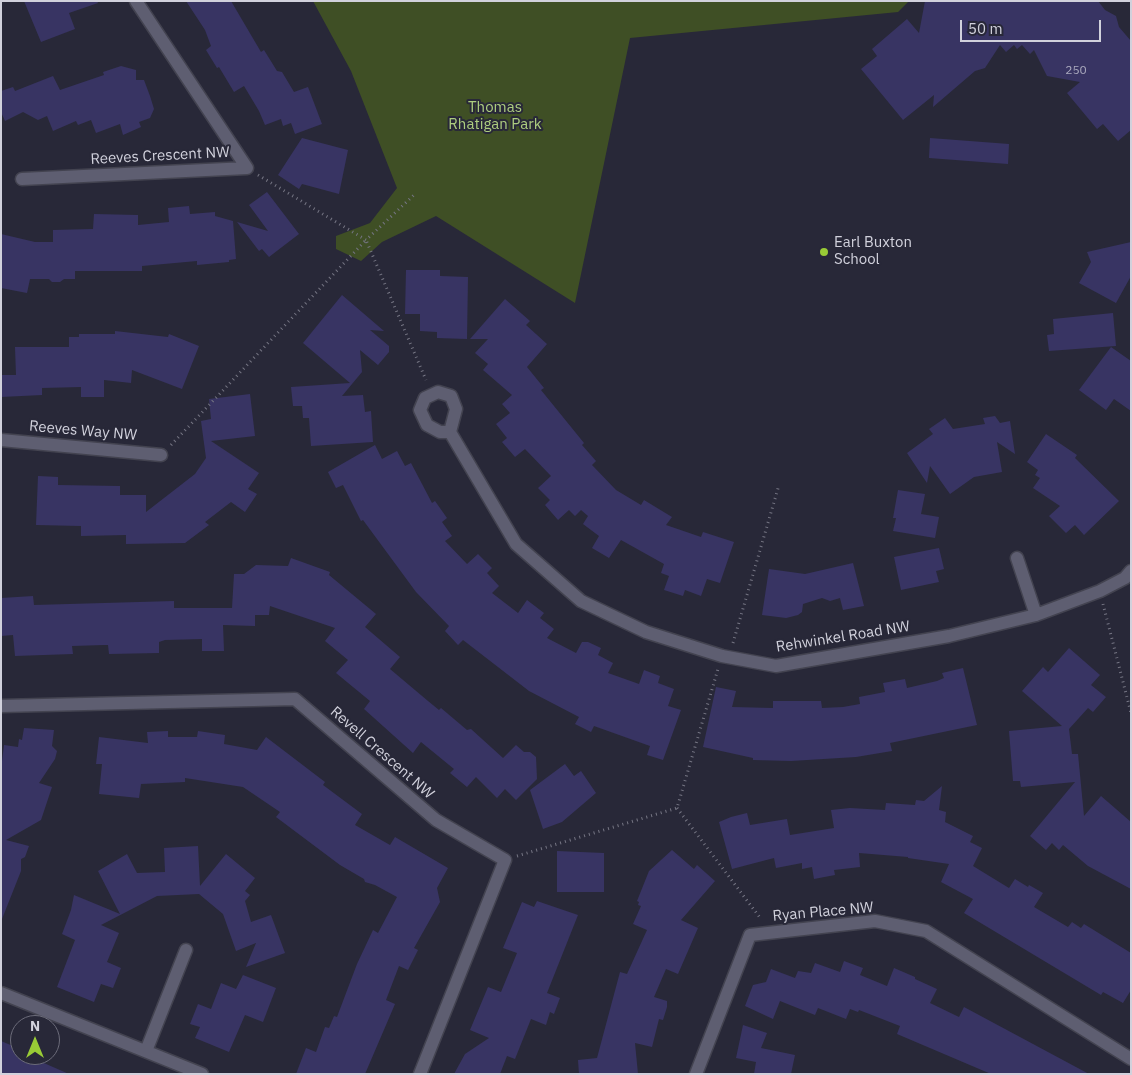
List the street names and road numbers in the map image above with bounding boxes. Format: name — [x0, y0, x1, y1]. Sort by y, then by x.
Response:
street label: Reeves Crescent NW — [90, 143, 230, 169]
street label: Reeves Way NW — [28, 417, 138, 445]
street label: Rehwinkel Road NW — [775, 618, 911, 656]
street label: Revell Crescent NW — [326, 703, 438, 803]
street label: Ryan Place NW — [772, 899, 874, 925]

